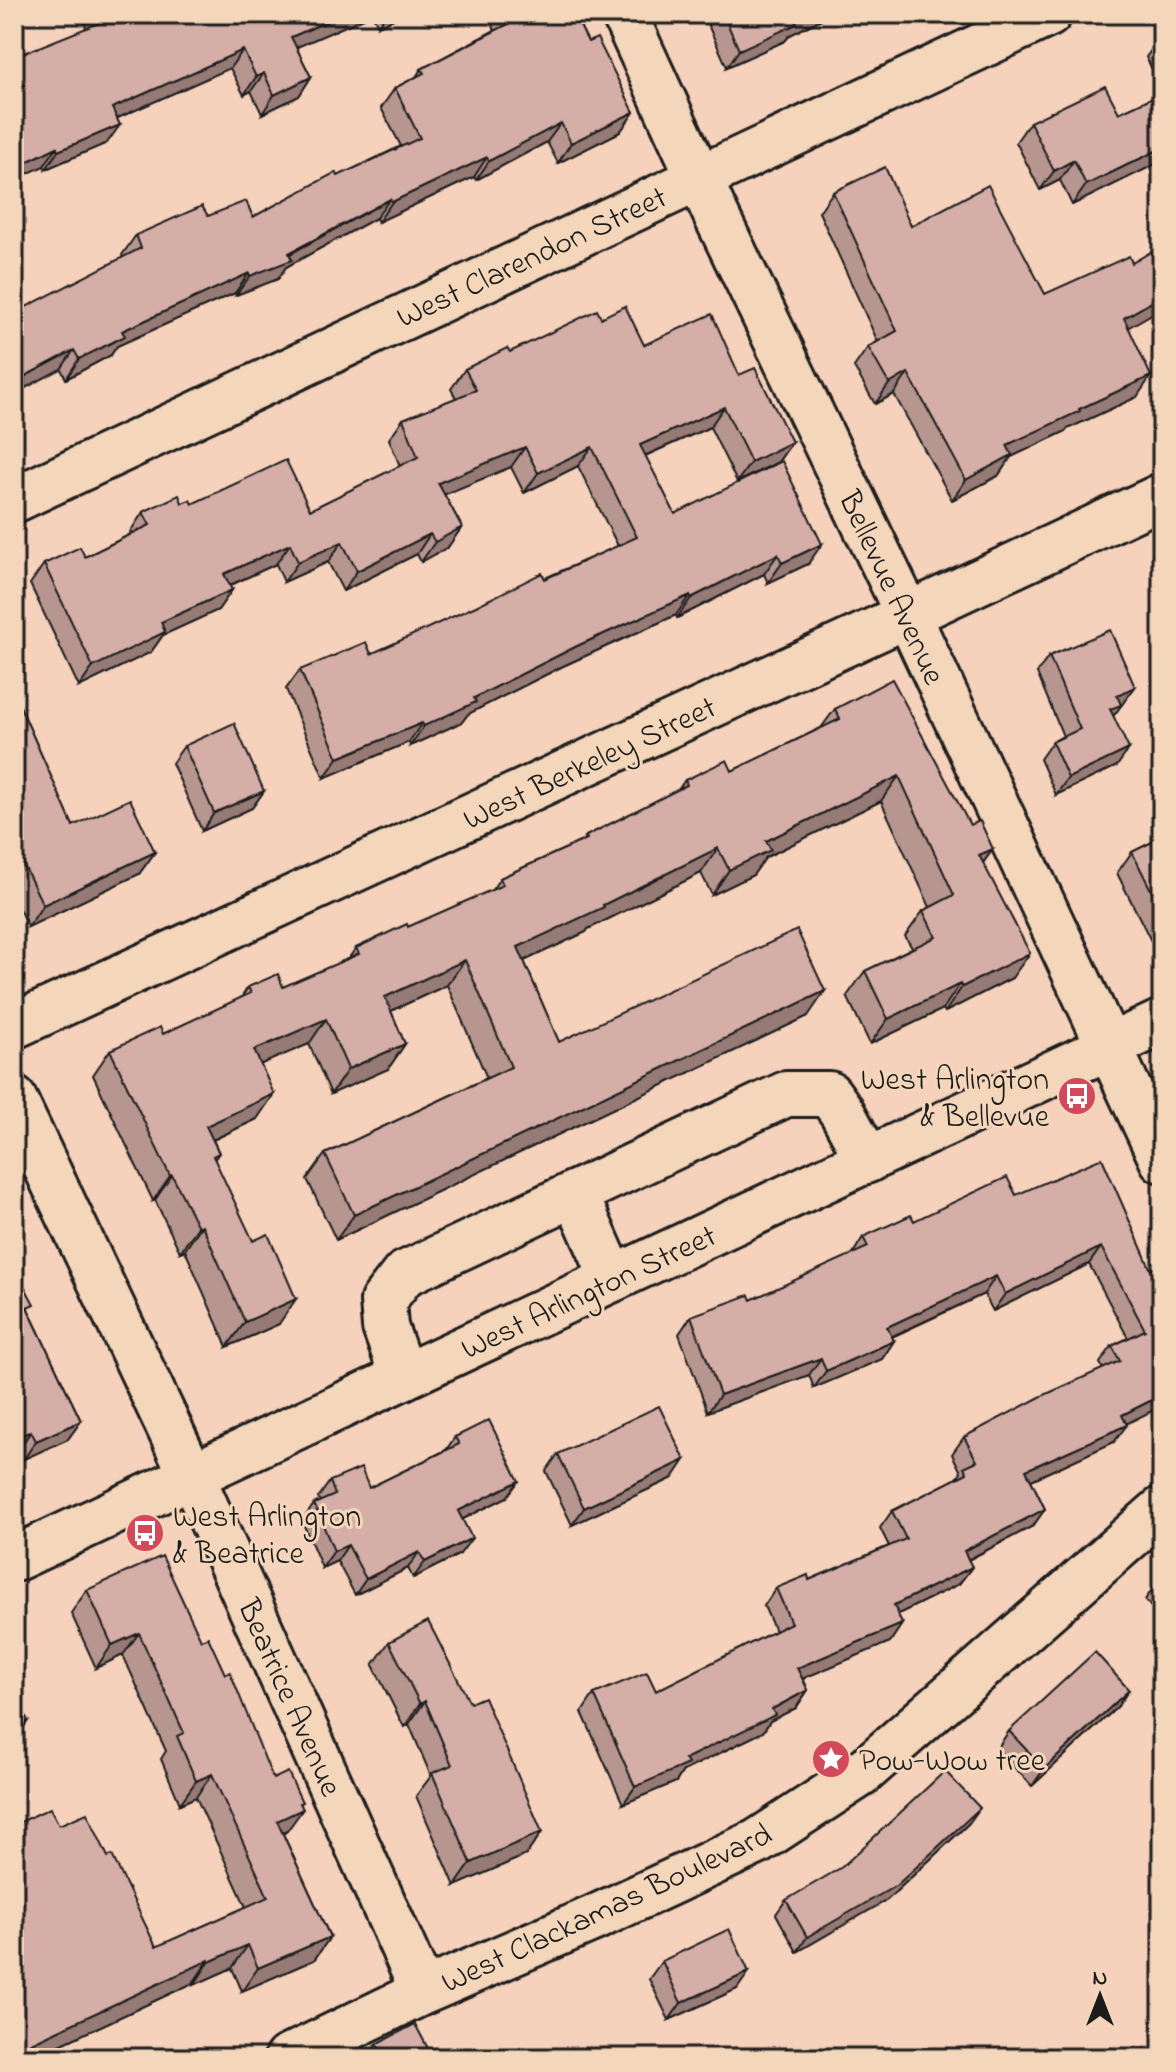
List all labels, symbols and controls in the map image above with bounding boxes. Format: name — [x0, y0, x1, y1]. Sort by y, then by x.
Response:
street label: West Clarendon Street — [390, 176, 676, 342]
street label: Bellevue Avenue — [824, 483, 956, 694]
street label: West Berkeley Street — [456, 686, 725, 844]
place label: West Arlington & Bellevue — [861, 1058, 1050, 1142]
bus stop icon: West Arlington & Bellevue — [1056, 1075, 1098, 1117]
street label: West Arlington Street — [454, 1214, 725, 1374]
place label: West Arlington & Beatrice — [173, 1495, 361, 1579]
bus stop icon: West Arlington & Beatrice — [124, 1512, 166, 1554]
street label: Beatrice Avenue — [223, 1591, 353, 1805]
place icon: Pow-Wow tree — [810, 1738, 852, 1780]
place label: Pow-Wow tree — [859, 1739, 1046, 1786]
street label: West Clackamas Boulevard — [434, 1813, 781, 2008]
north arrow — [1060, 1956, 1140, 2036]
text: N — [1093, 1963, 1107, 1995]

